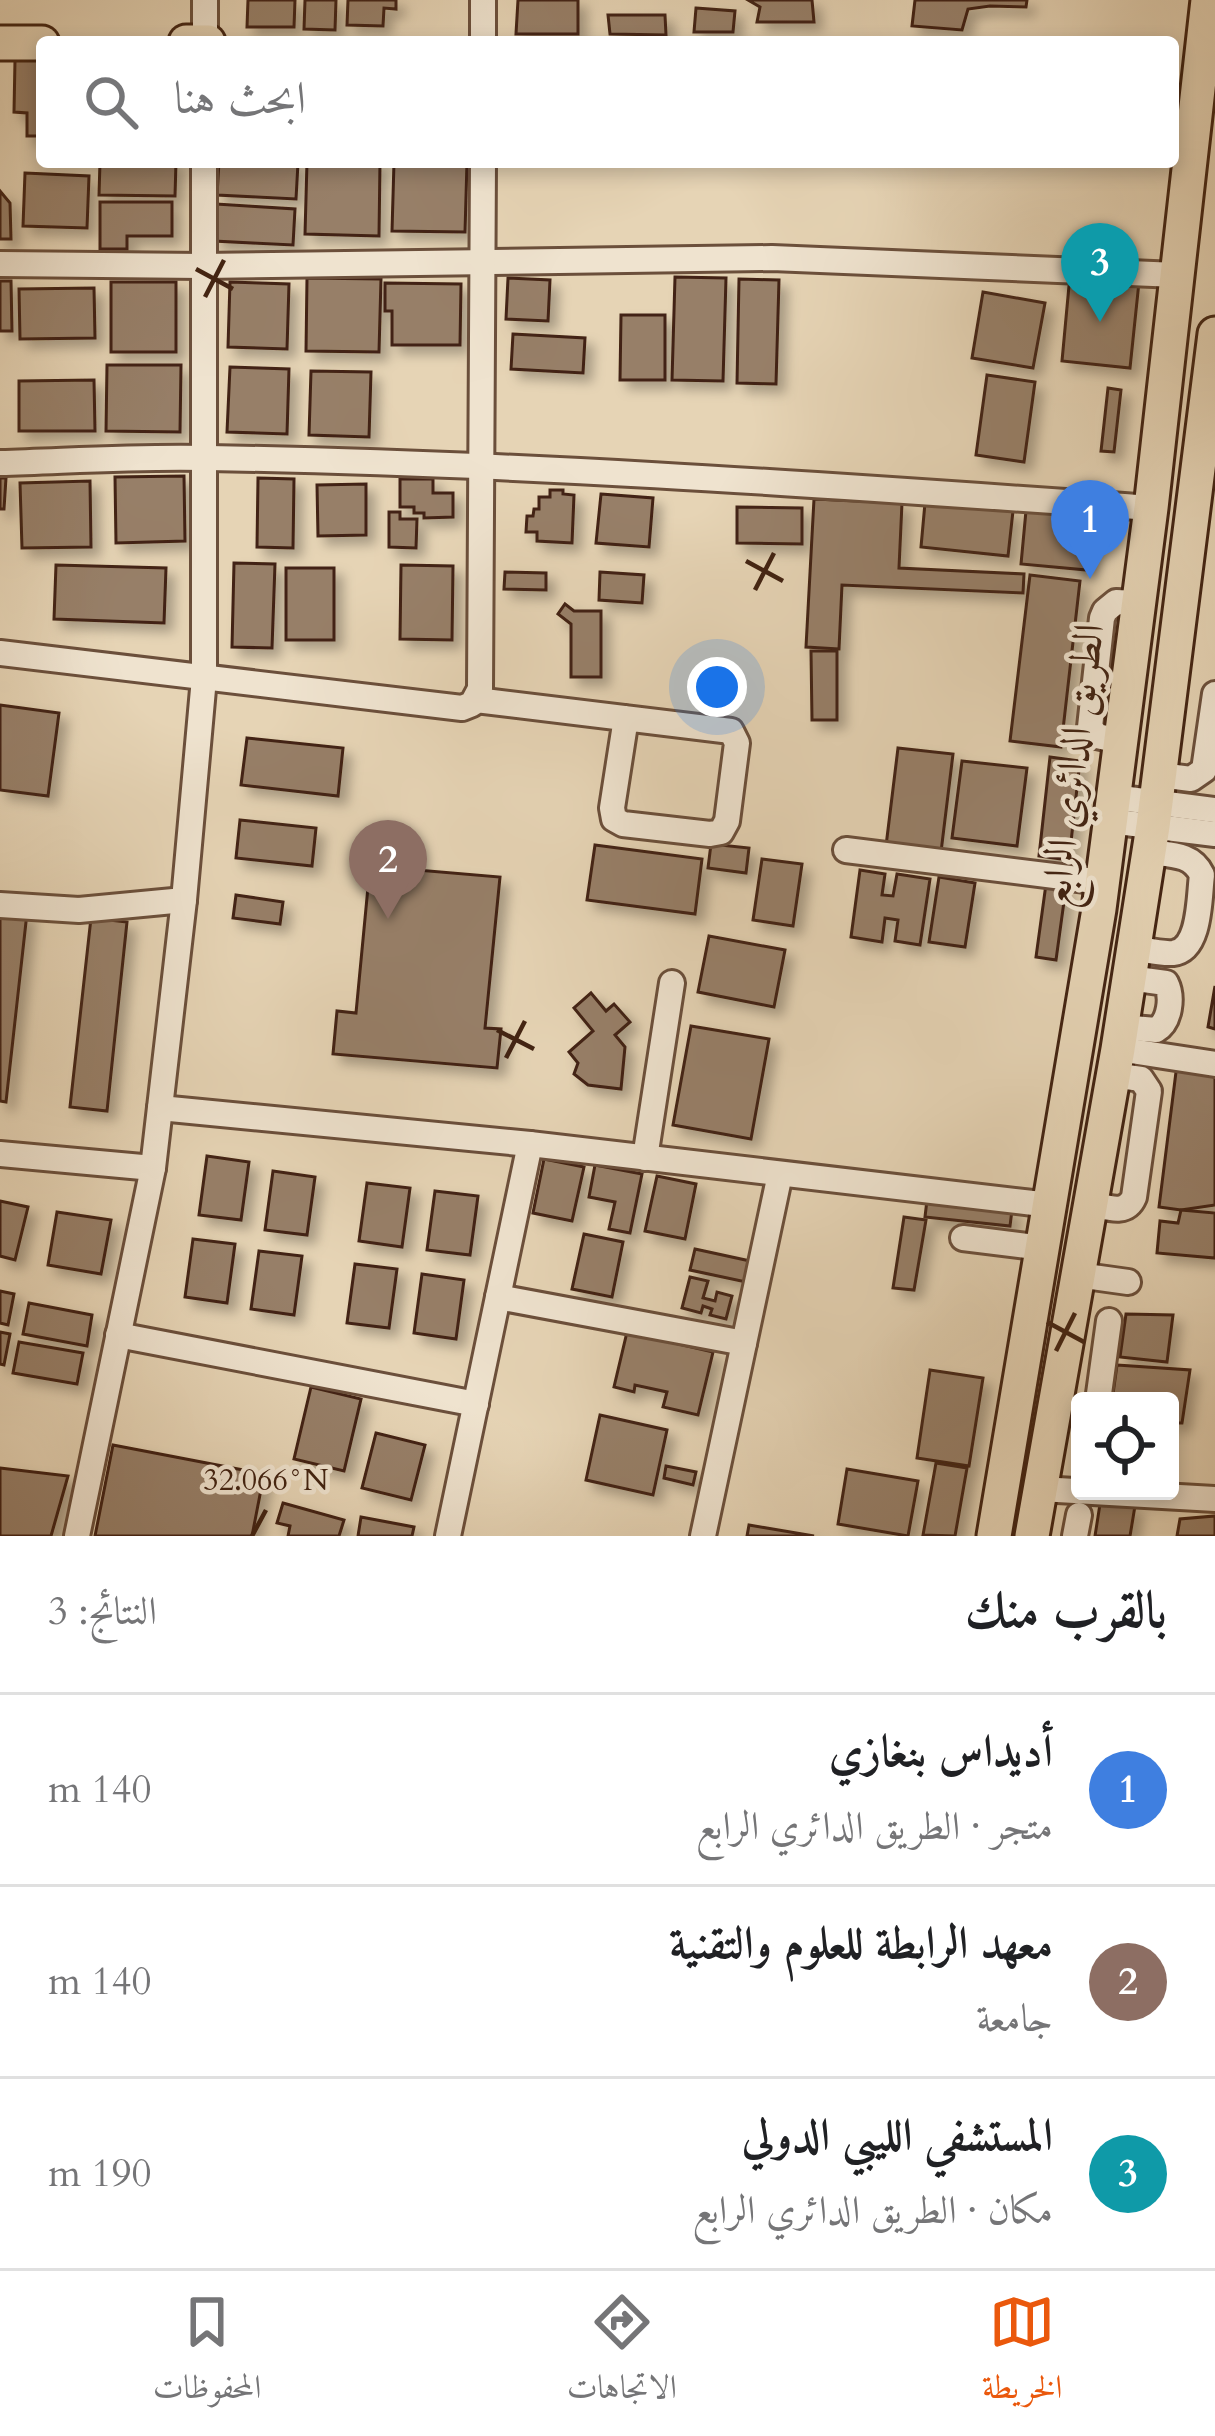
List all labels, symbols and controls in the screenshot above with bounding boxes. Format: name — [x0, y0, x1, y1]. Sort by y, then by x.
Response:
search box — [36, 36, 1179, 168]
text: ابحث هنا — [174, 68, 306, 129]
icon: search — [78, 69, 144, 135]
pin: 3 — [1061, 223, 1139, 322]
pin: 1 — [1051, 480, 1129, 579]
street label: الطريق الدائري الرابع — [1027, 620, 1126, 911]
your location — [687, 657, 747, 717]
pin: 2 — [349, 820, 427, 919]
map controls — [1071, 1392, 1179, 1500]
button: locate — [1071, 1392, 1179, 1500]
text: 32.066°N — [203, 1460, 329, 1501]
text: بالقرب منك — [965, 1576, 1167, 1646]
text: النتائج: 3 — [48, 1585, 157, 1638]
text: أديداس بنغازي — [829, 1721, 1053, 1782]
text: 140 m — [48, 1763, 151, 1816]
text: 1 — [1118, 1763, 1138, 1816]
text: متجر · الطريق الدائري الرابع — [696, 1800, 1053, 1853]
text: معهد الرابطة للعلوم والتقنية — [669, 1913, 1053, 1974]
text: 140 m — [48, 1955, 151, 2008]
text: 2 — [1118, 1955, 1138, 2008]
text: جامعة — [976, 1992, 1053, 2045]
text: المستشفي الليبي الدولي — [742, 2105, 1053, 2166]
text: 190 m — [48, 2147, 151, 2200]
text: 3 — [1118, 2147, 1138, 2200]
text: مكان · الطريق الدائري الرابع — [692, 2184, 1053, 2237]
tab: المحفوظات — [153, 2289, 261, 2419]
tab: الاتجاهات — [567, 2289, 677, 2419]
tab: الخريطة — [982, 2289, 1062, 2419]

